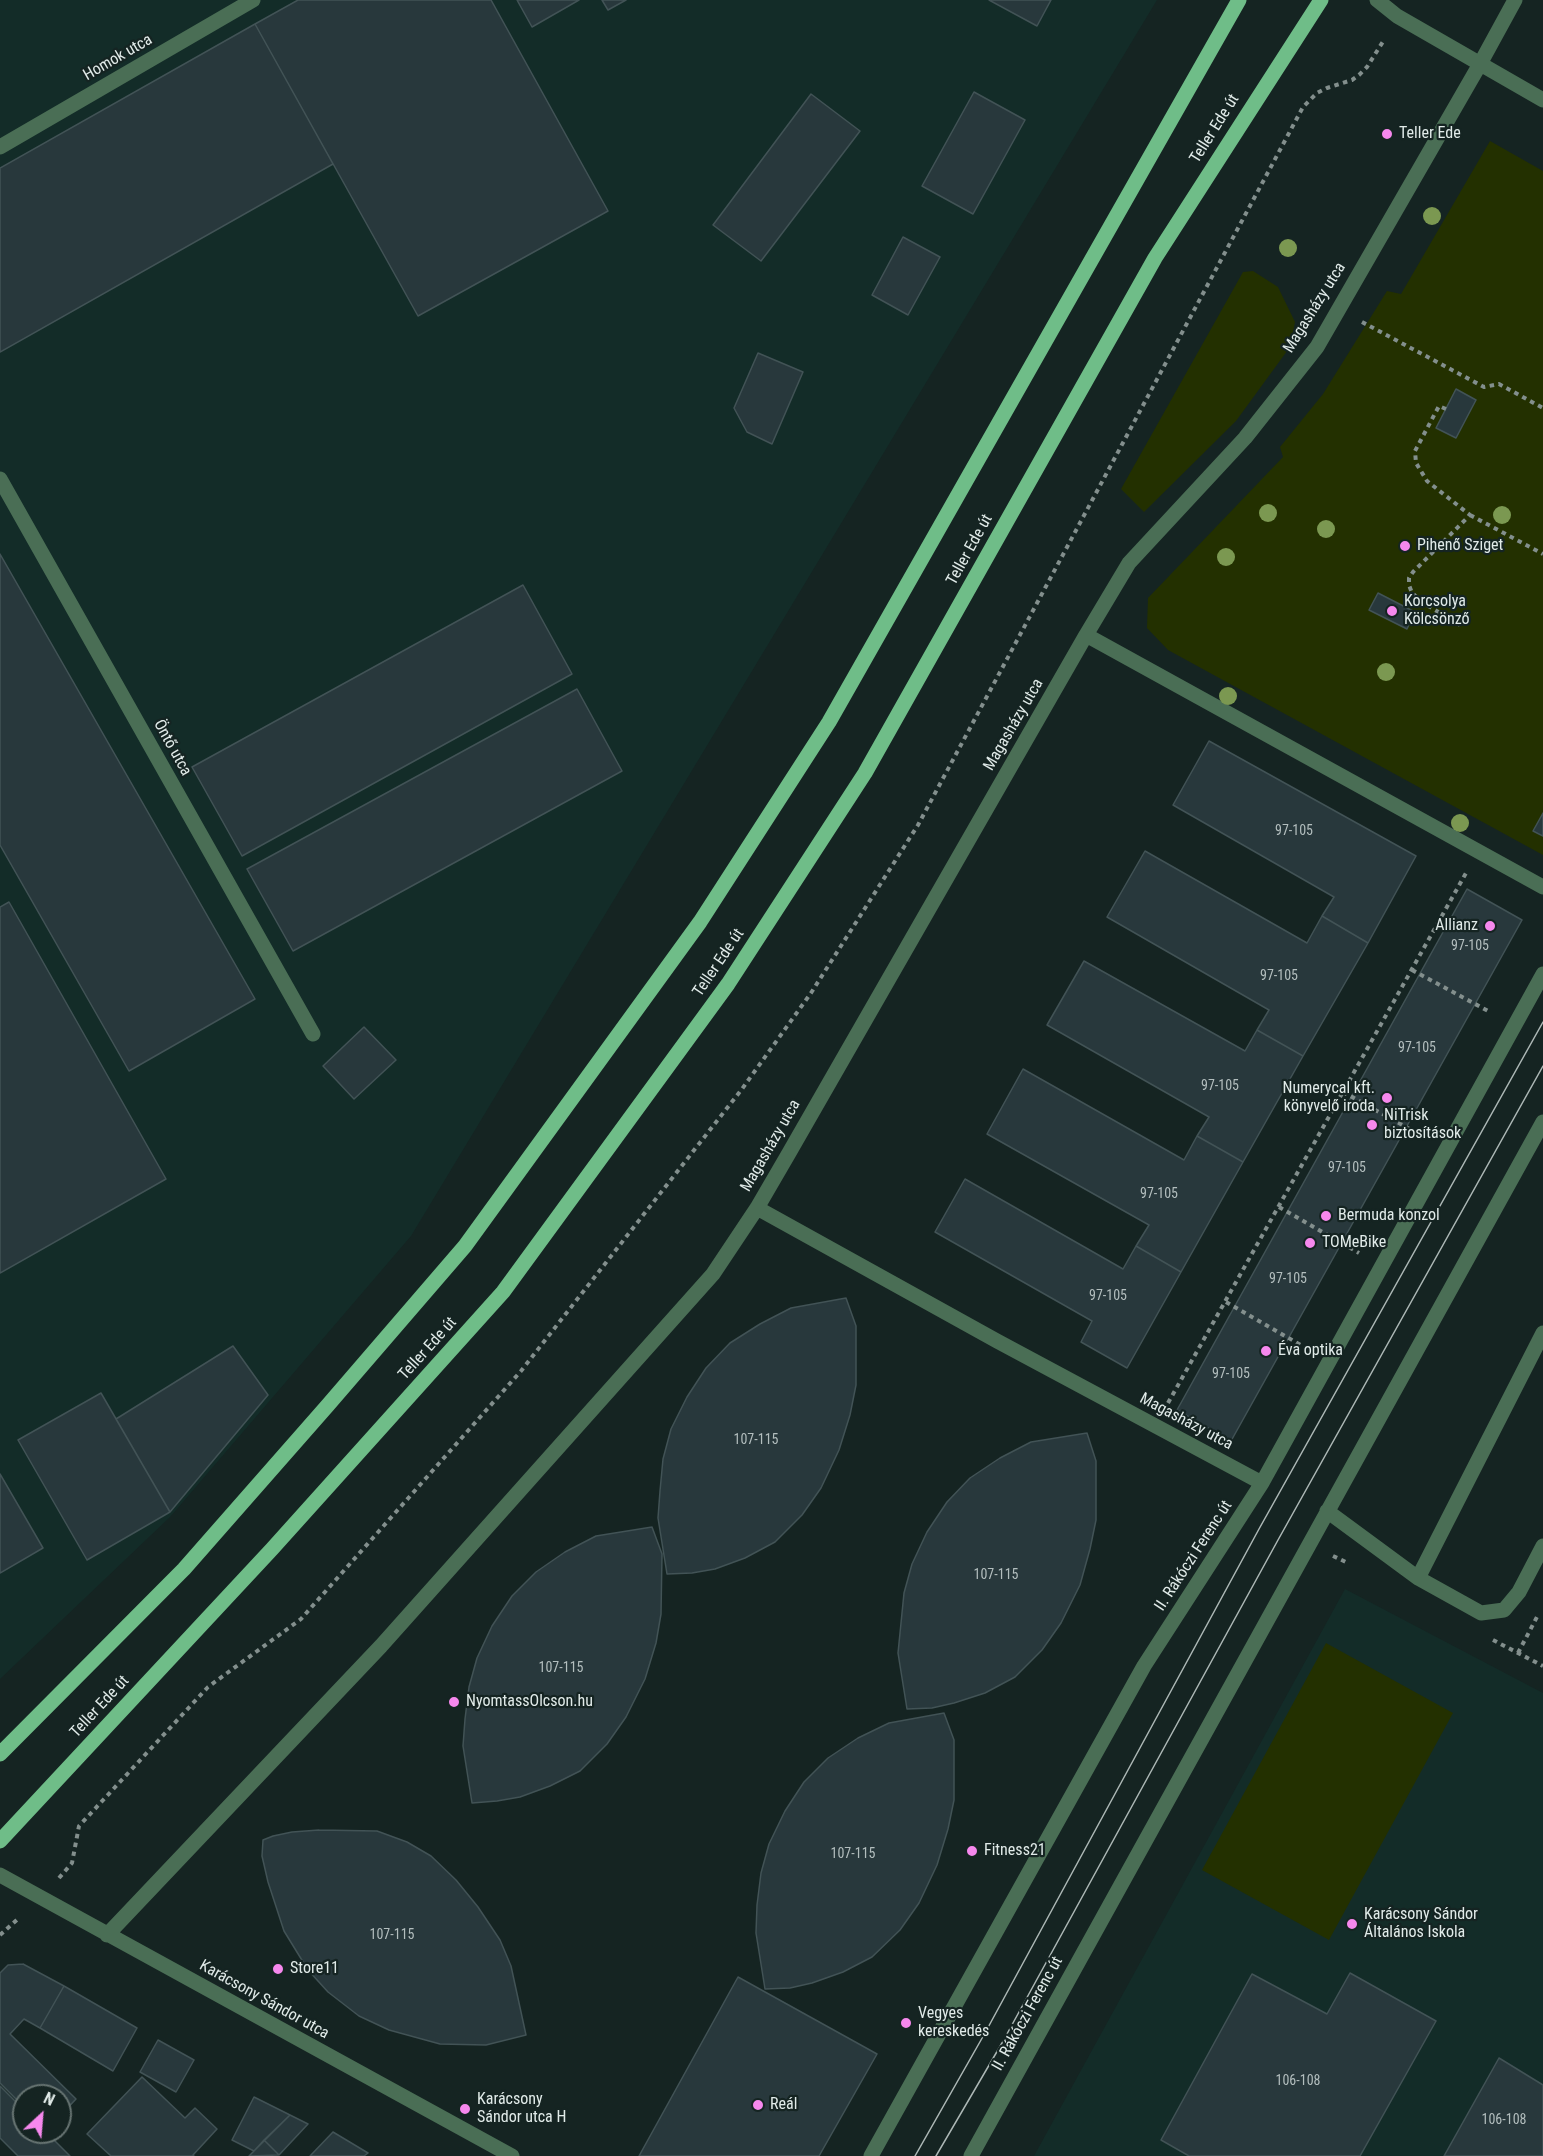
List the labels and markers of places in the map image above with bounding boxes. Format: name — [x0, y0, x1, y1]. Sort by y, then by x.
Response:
place label: Teller Ede — [1399, 124, 1461, 144]
marker: Teller Ede — [1380, 127, 1394, 141]
place label: Pihenő Sziget — [1417, 536, 1503, 556]
marker: Pihenő Sziget — [1398, 539, 1412, 553]
place label: Korcsolya Kölcsönző — [1404, 592, 1470, 630]
marker: Korcsolya Kölcsönző — [1385, 604, 1399, 618]
place label: Allianz — [1435, 916, 1478, 936]
marker: Allianz — [1483, 919, 1497, 933]
place label: Numerycal kft. könyvelő iroda — [1283, 1079, 1375, 1117]
marker: Numerycal kft. könyvelő iroda — [1380, 1091, 1394, 1105]
place label: NiTrisk biztosítások — [1384, 1106, 1461, 1144]
marker: NiTrisk biztosítások — [1365, 1118, 1379, 1132]
place label: Bermuda konzol — [1338, 1206, 1440, 1226]
marker: Bermuda konzol — [1319, 1209, 1333, 1223]
place label: TOMeBike — [1322, 1233, 1386, 1253]
marker: TOMeBike — [1303, 1236, 1317, 1250]
place label: Éva optika — [1278, 1341, 1343, 1361]
marker: Éva optika — [1259, 1344, 1273, 1358]
place label: NyomtassOlcson.hu — [466, 1692, 593, 1712]
marker: NyomtassOlcson.hu — [447, 1695, 461, 1709]
place label: Fitness21 — [984, 1841, 1046, 1861]
marker: Fitness21 — [965, 1844, 979, 1858]
place label: Karácsony Sándor Általános Iskola — [1364, 1905, 1478, 1943]
marker: Karácsony Sándor Általános Iskola — [1345, 1917, 1359, 1931]
place label: Store11 — [290, 1959, 339, 1979]
marker: Store11 — [271, 1962, 285, 1976]
place label: Vegyes kereskedés — [918, 2004, 989, 2042]
marker: Vegyes kereskedés — [899, 2016, 913, 2030]
place label: Karácsony Sándor utca H — [477, 2090, 566, 2128]
place label: Reál — [770, 2095, 797, 2115]
marker: Reál — [751, 2098, 765, 2112]
marker: Karácsony Sándor utca H — [458, 2102, 472, 2116]

